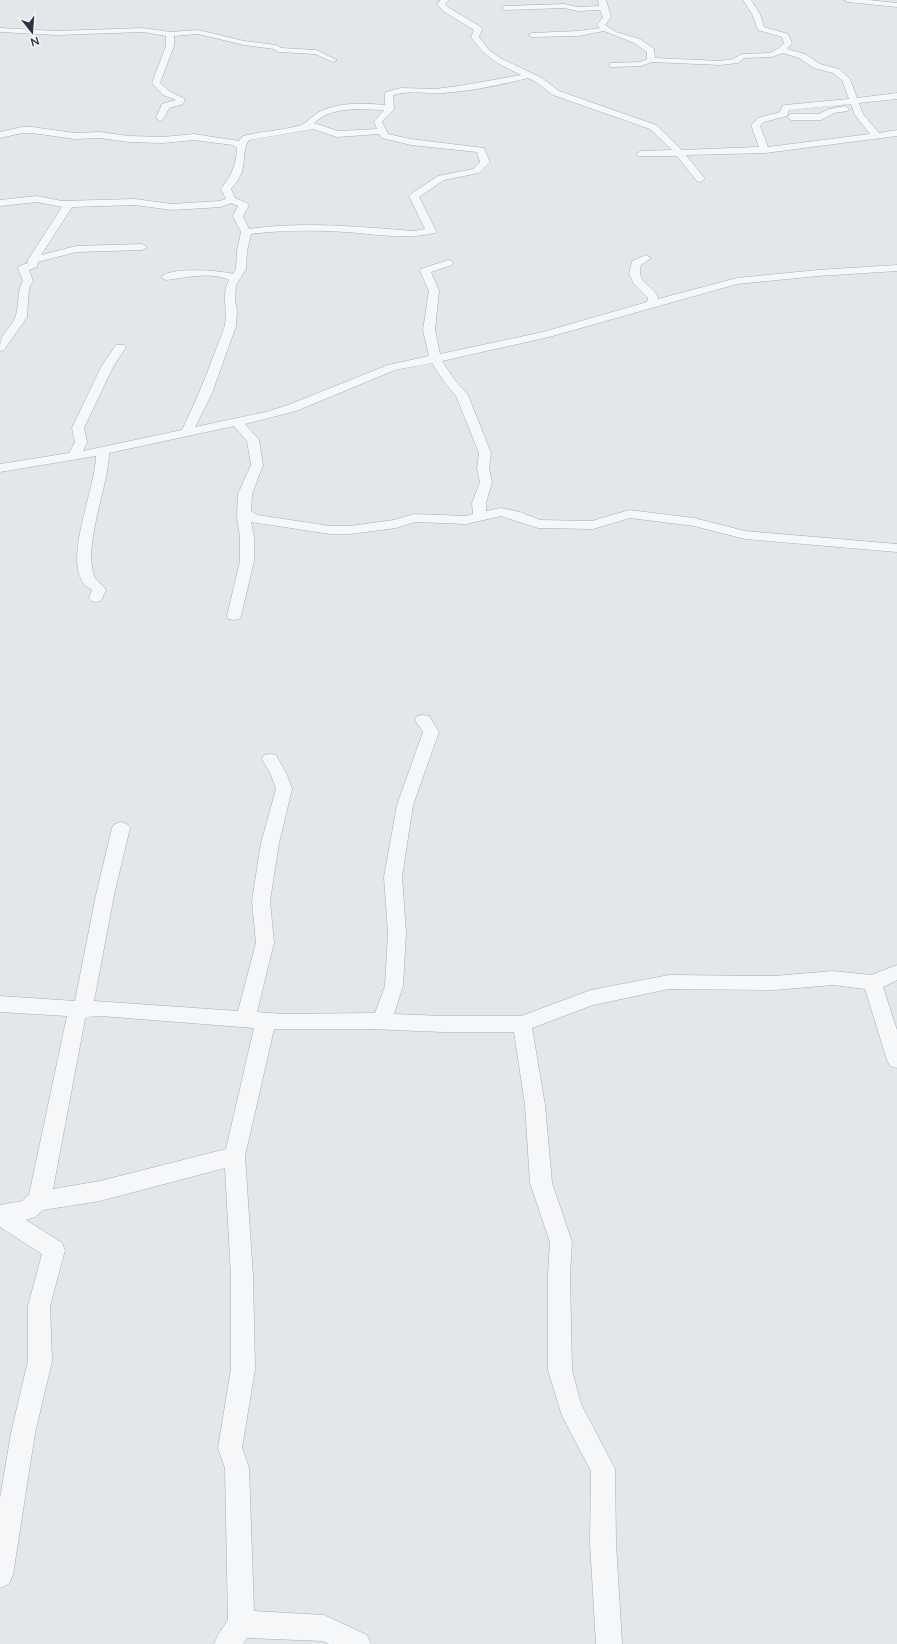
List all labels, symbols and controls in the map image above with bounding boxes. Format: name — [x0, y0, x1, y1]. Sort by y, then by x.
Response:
north arrow — [12, 12, 52, 52]
text: N — [29, 35, 41, 49]

